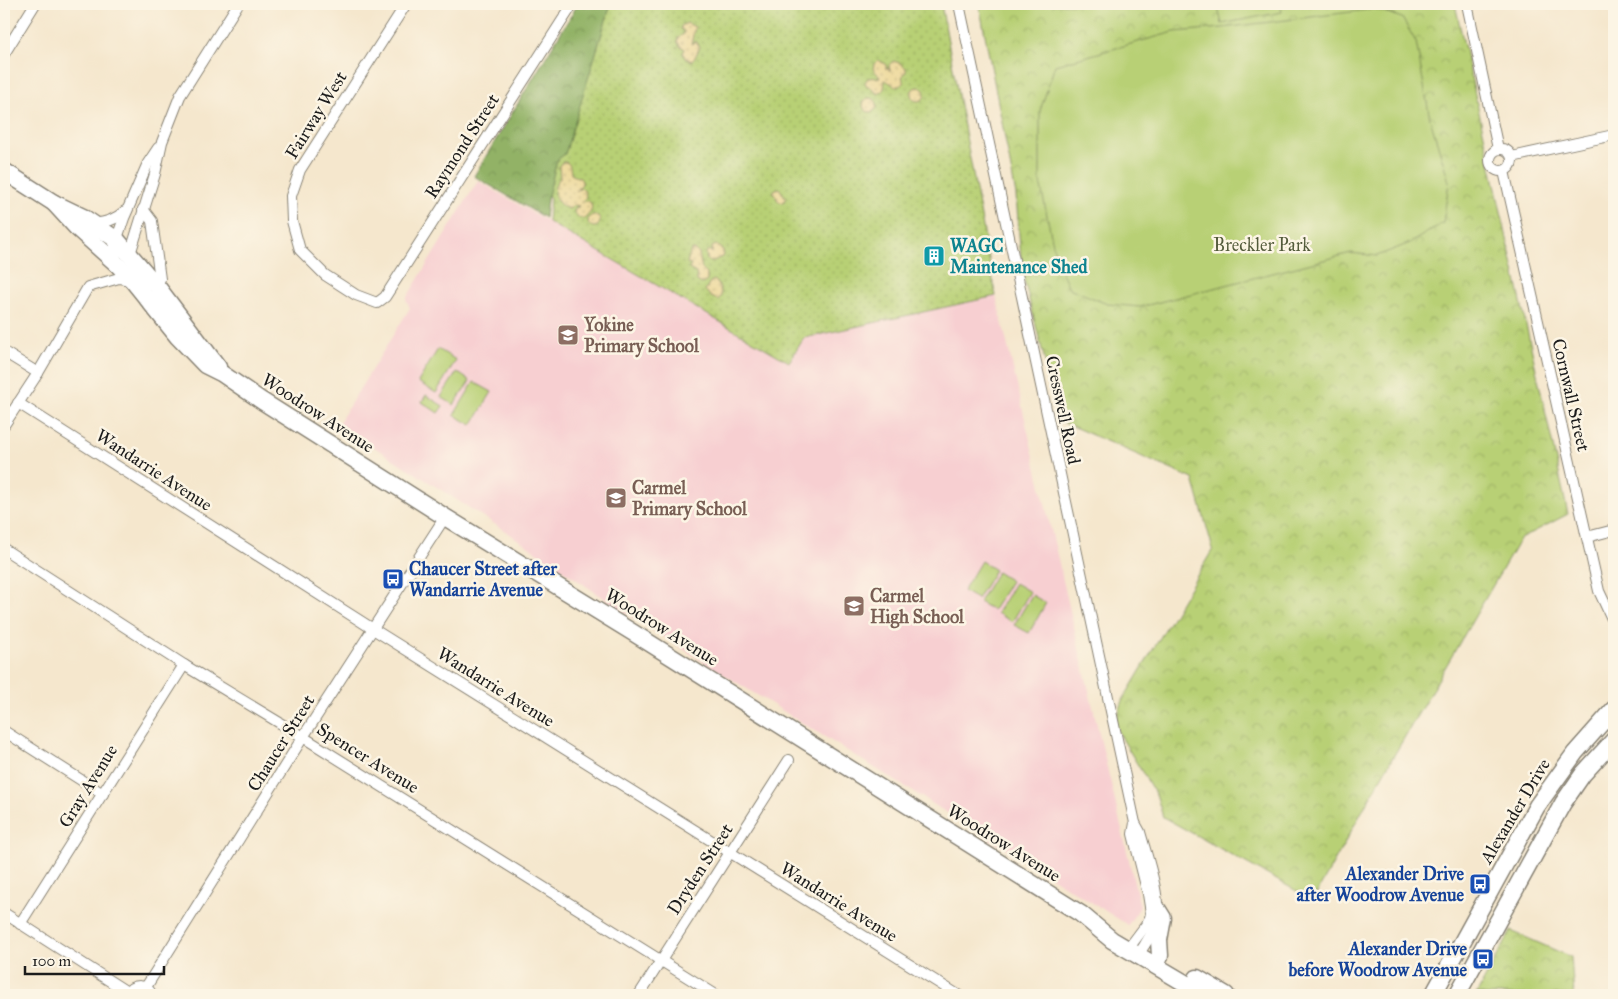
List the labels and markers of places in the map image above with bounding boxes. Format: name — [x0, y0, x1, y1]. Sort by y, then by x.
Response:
place label: WAGC Maintenance Shed — [950, 235, 1088, 278]
building icon: WAGC Maintenance Shed — [922, 244, 946, 268]
place label: Yokine Primary School — [583, 314, 700, 358]
school or university icon: Yokine Primary School — [556, 323, 580, 347]
place label: Carmel Primary School — [632, 477, 748, 521]
school or university icon: Carmel Primary School — [604, 486, 628, 510]
place label: Chaucer Street after Wandarrie Avenue — [409, 558, 558, 601]
bus stop icon: Chaucer Street after Wandarrie Avenue — [381, 567, 405, 591]
place label: Carmel High School — [870, 585, 965, 629]
school or university icon: Carmel High School — [842, 594, 866, 618]
place label: Alexander Drive after Woodrow Avenue — [1297, 863, 1465, 906]
bus stop icon: Alexander Drive after Woodrow Avenue — [1468, 872, 1492, 896]
place label: Alexander Drive before Woodrow Avenue — [1287, 938, 1467, 981]
bus stop icon: Alexander Drive before Woodrow Avenue — [1471, 947, 1495, 971]

